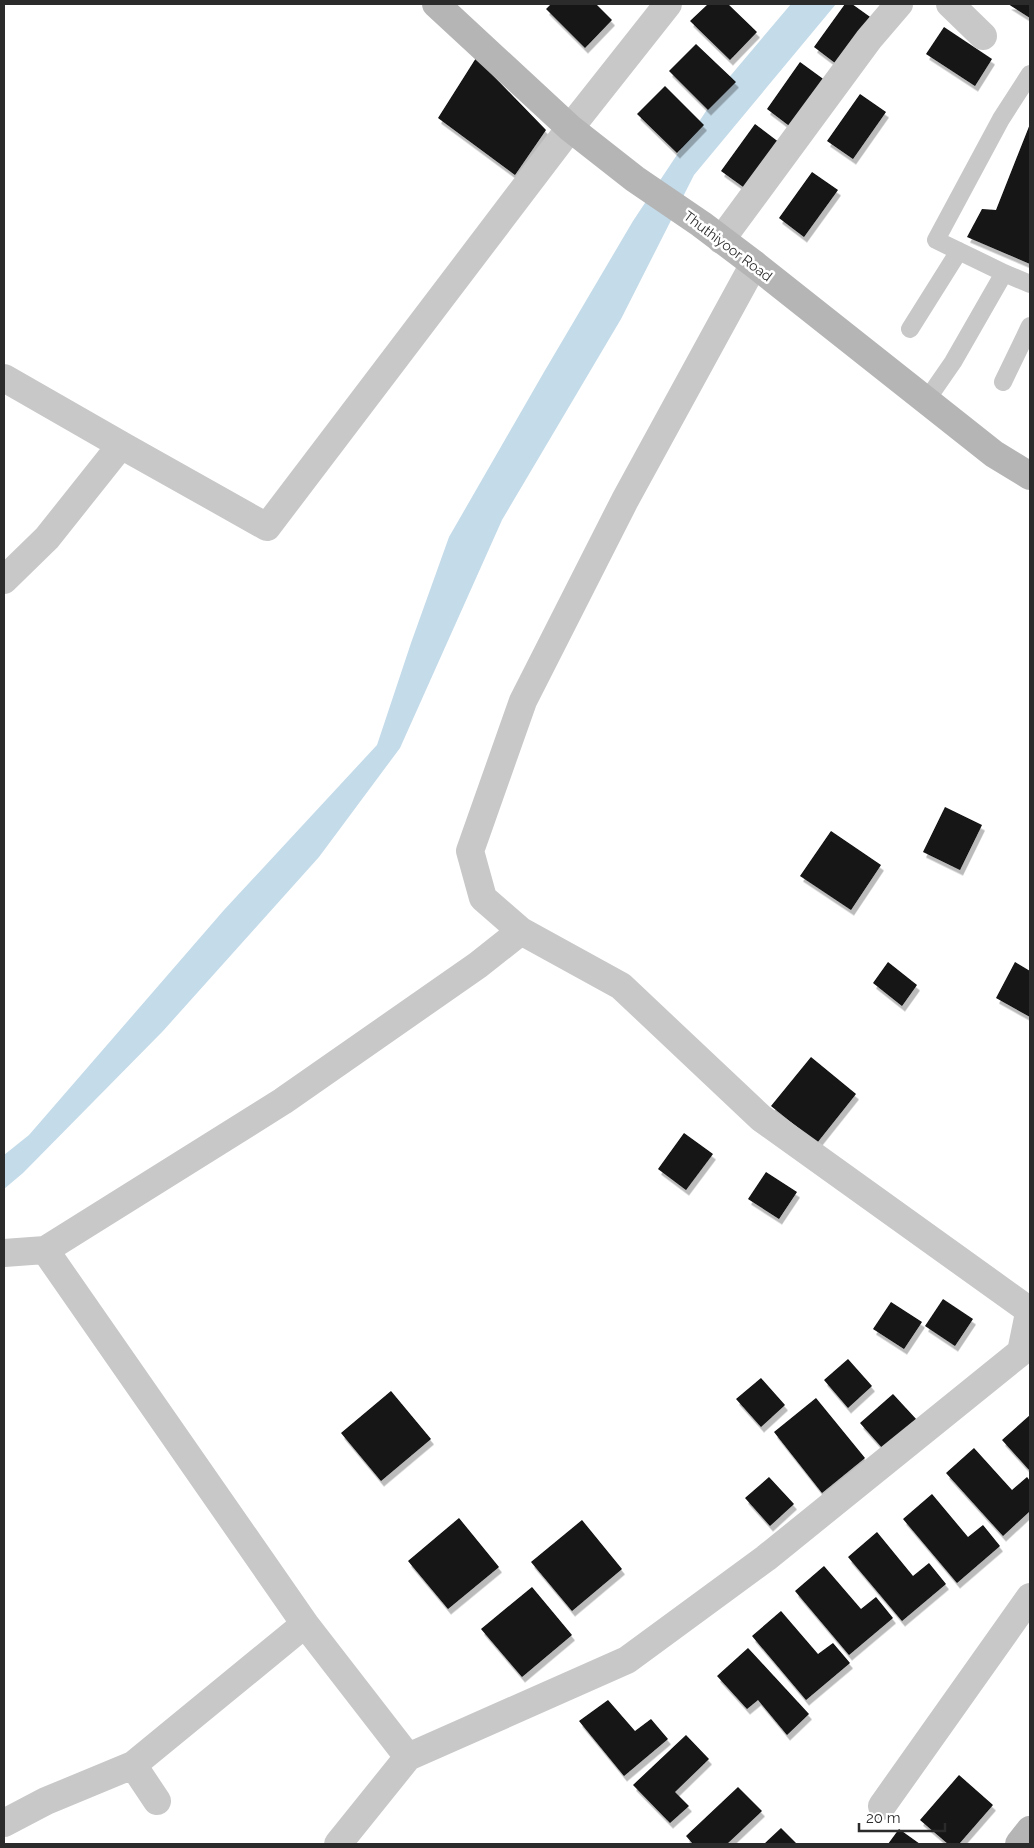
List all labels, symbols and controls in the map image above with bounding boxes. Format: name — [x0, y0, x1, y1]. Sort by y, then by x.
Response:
street label: Thuthiyoor Road — [681, 208, 775, 284]
scale bar — [859, 1800, 945, 1832]
text: 20 m — [866, 1809, 901, 1827]

